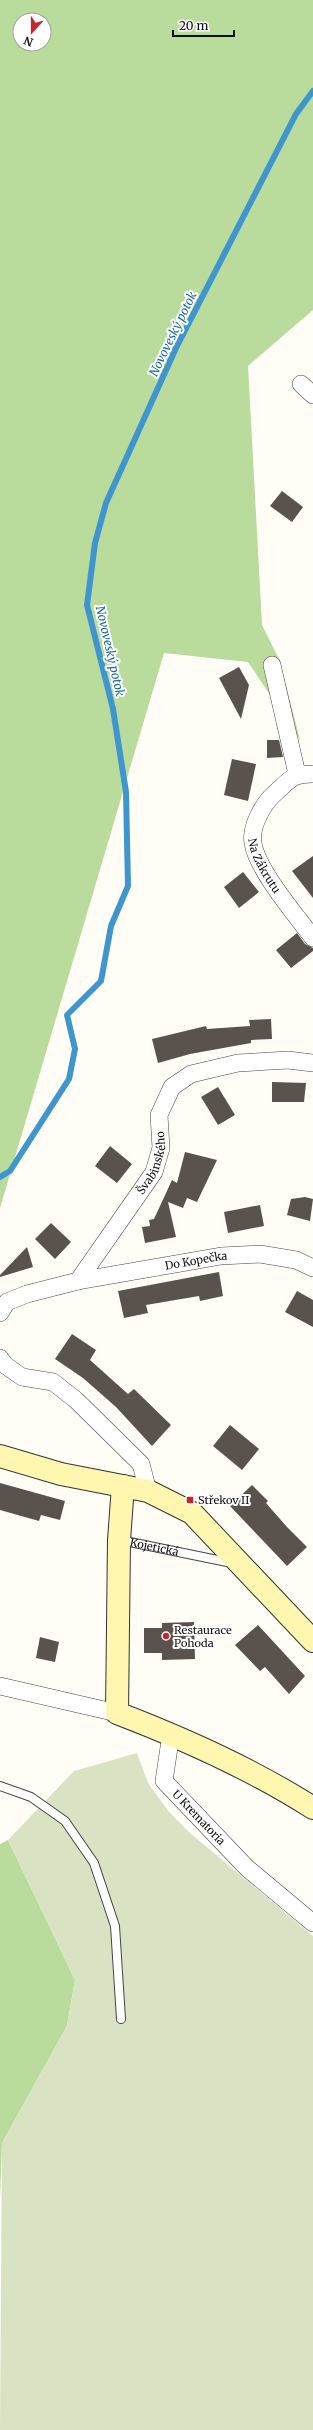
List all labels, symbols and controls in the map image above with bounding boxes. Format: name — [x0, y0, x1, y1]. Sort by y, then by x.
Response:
north arrow — [12, 12, 52, 52]
scale bar — [173, 12, 234, 38]
text: 20 m — [179, 18, 208, 33]
text: N — [22, 33, 35, 49]
water label: Novoveský potok — [146, 289, 200, 378]
water label: Novoveský potok — [93, 604, 128, 698]
street label: Na Zákrutu — [245, 837, 284, 896]
street label: Švabinského — [134, 1130, 168, 1197]
street label: Do Kopečka — [164, 1249, 228, 1273]
place label: Střekov II — [198, 1493, 249, 1507]
marker: Střekov II — [185, 1495, 195, 1505]
street label: Kojetická — [129, 1535, 180, 1559]
place label: Restaurace Pohoda — [174, 1623, 232, 1650]
marker: Restaurace Pohoda — [161, 1631, 171, 1641]
street label: U Krematoria — [169, 1787, 228, 1848]

